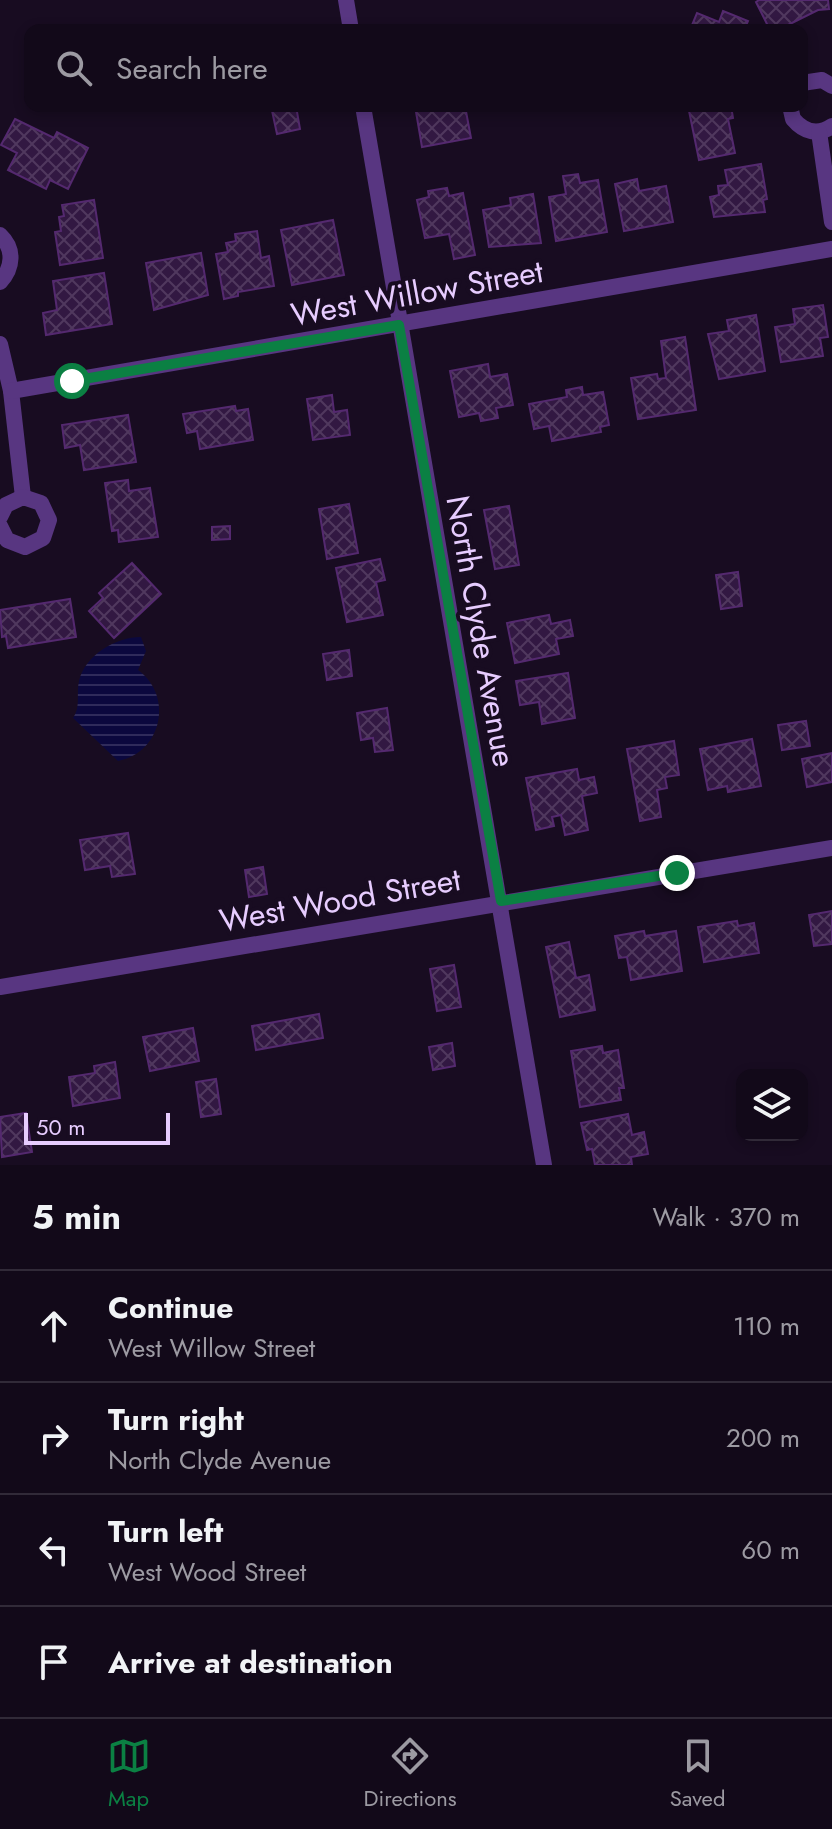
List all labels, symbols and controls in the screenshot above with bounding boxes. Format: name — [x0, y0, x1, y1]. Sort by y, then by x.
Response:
search box — [24, 24, 808, 112]
icon: search — [52, 46, 96, 90]
text: Search here — [116, 47, 268, 90]
street label: West Willow Street — [287, 248, 547, 338]
route start — [54, 363, 90, 399]
street label: North Clyde Avenue — [434, 492, 528, 770]
route end — [659, 855, 695, 891]
street label: West Wood Street — [216, 856, 464, 944]
map controls — [736, 1069, 808, 1141]
button: layers — [736, 1069, 808, 1141]
scale bar — [24, 1109, 170, 1145]
text: 50 m — [36, 1111, 85, 1143]
text: 5 min — [32, 1193, 121, 1242]
text: Walk · 370 m — [652, 1198, 800, 1236]
text: Continue — [108, 1286, 234, 1329]
icon: ahead — [32, 1304, 76, 1348]
text: 110 m — [733, 1307, 800, 1345]
text: West Willow Street — [108, 1329, 315, 1367]
text: Turn right — [108, 1398, 244, 1441]
icon: right — [32, 1416, 76, 1460]
text: 200 m — [726, 1419, 800, 1457]
text: North Clyde Avenue — [108, 1441, 331, 1479]
text: Turn left — [108, 1510, 223, 1553]
icon: left — [32, 1528, 76, 1572]
text: 60 m — [741, 1531, 800, 1569]
text: West Wood Street — [108, 1553, 306, 1591]
icon: arrive — [32, 1640, 76, 1684]
text: Arrive at destination — [108, 1641, 393, 1684]
tab: Map — [107, 1734, 151, 1814]
tab: Directions — [364, 1734, 457, 1814]
tab: Saved — [670, 1734, 725, 1814]

